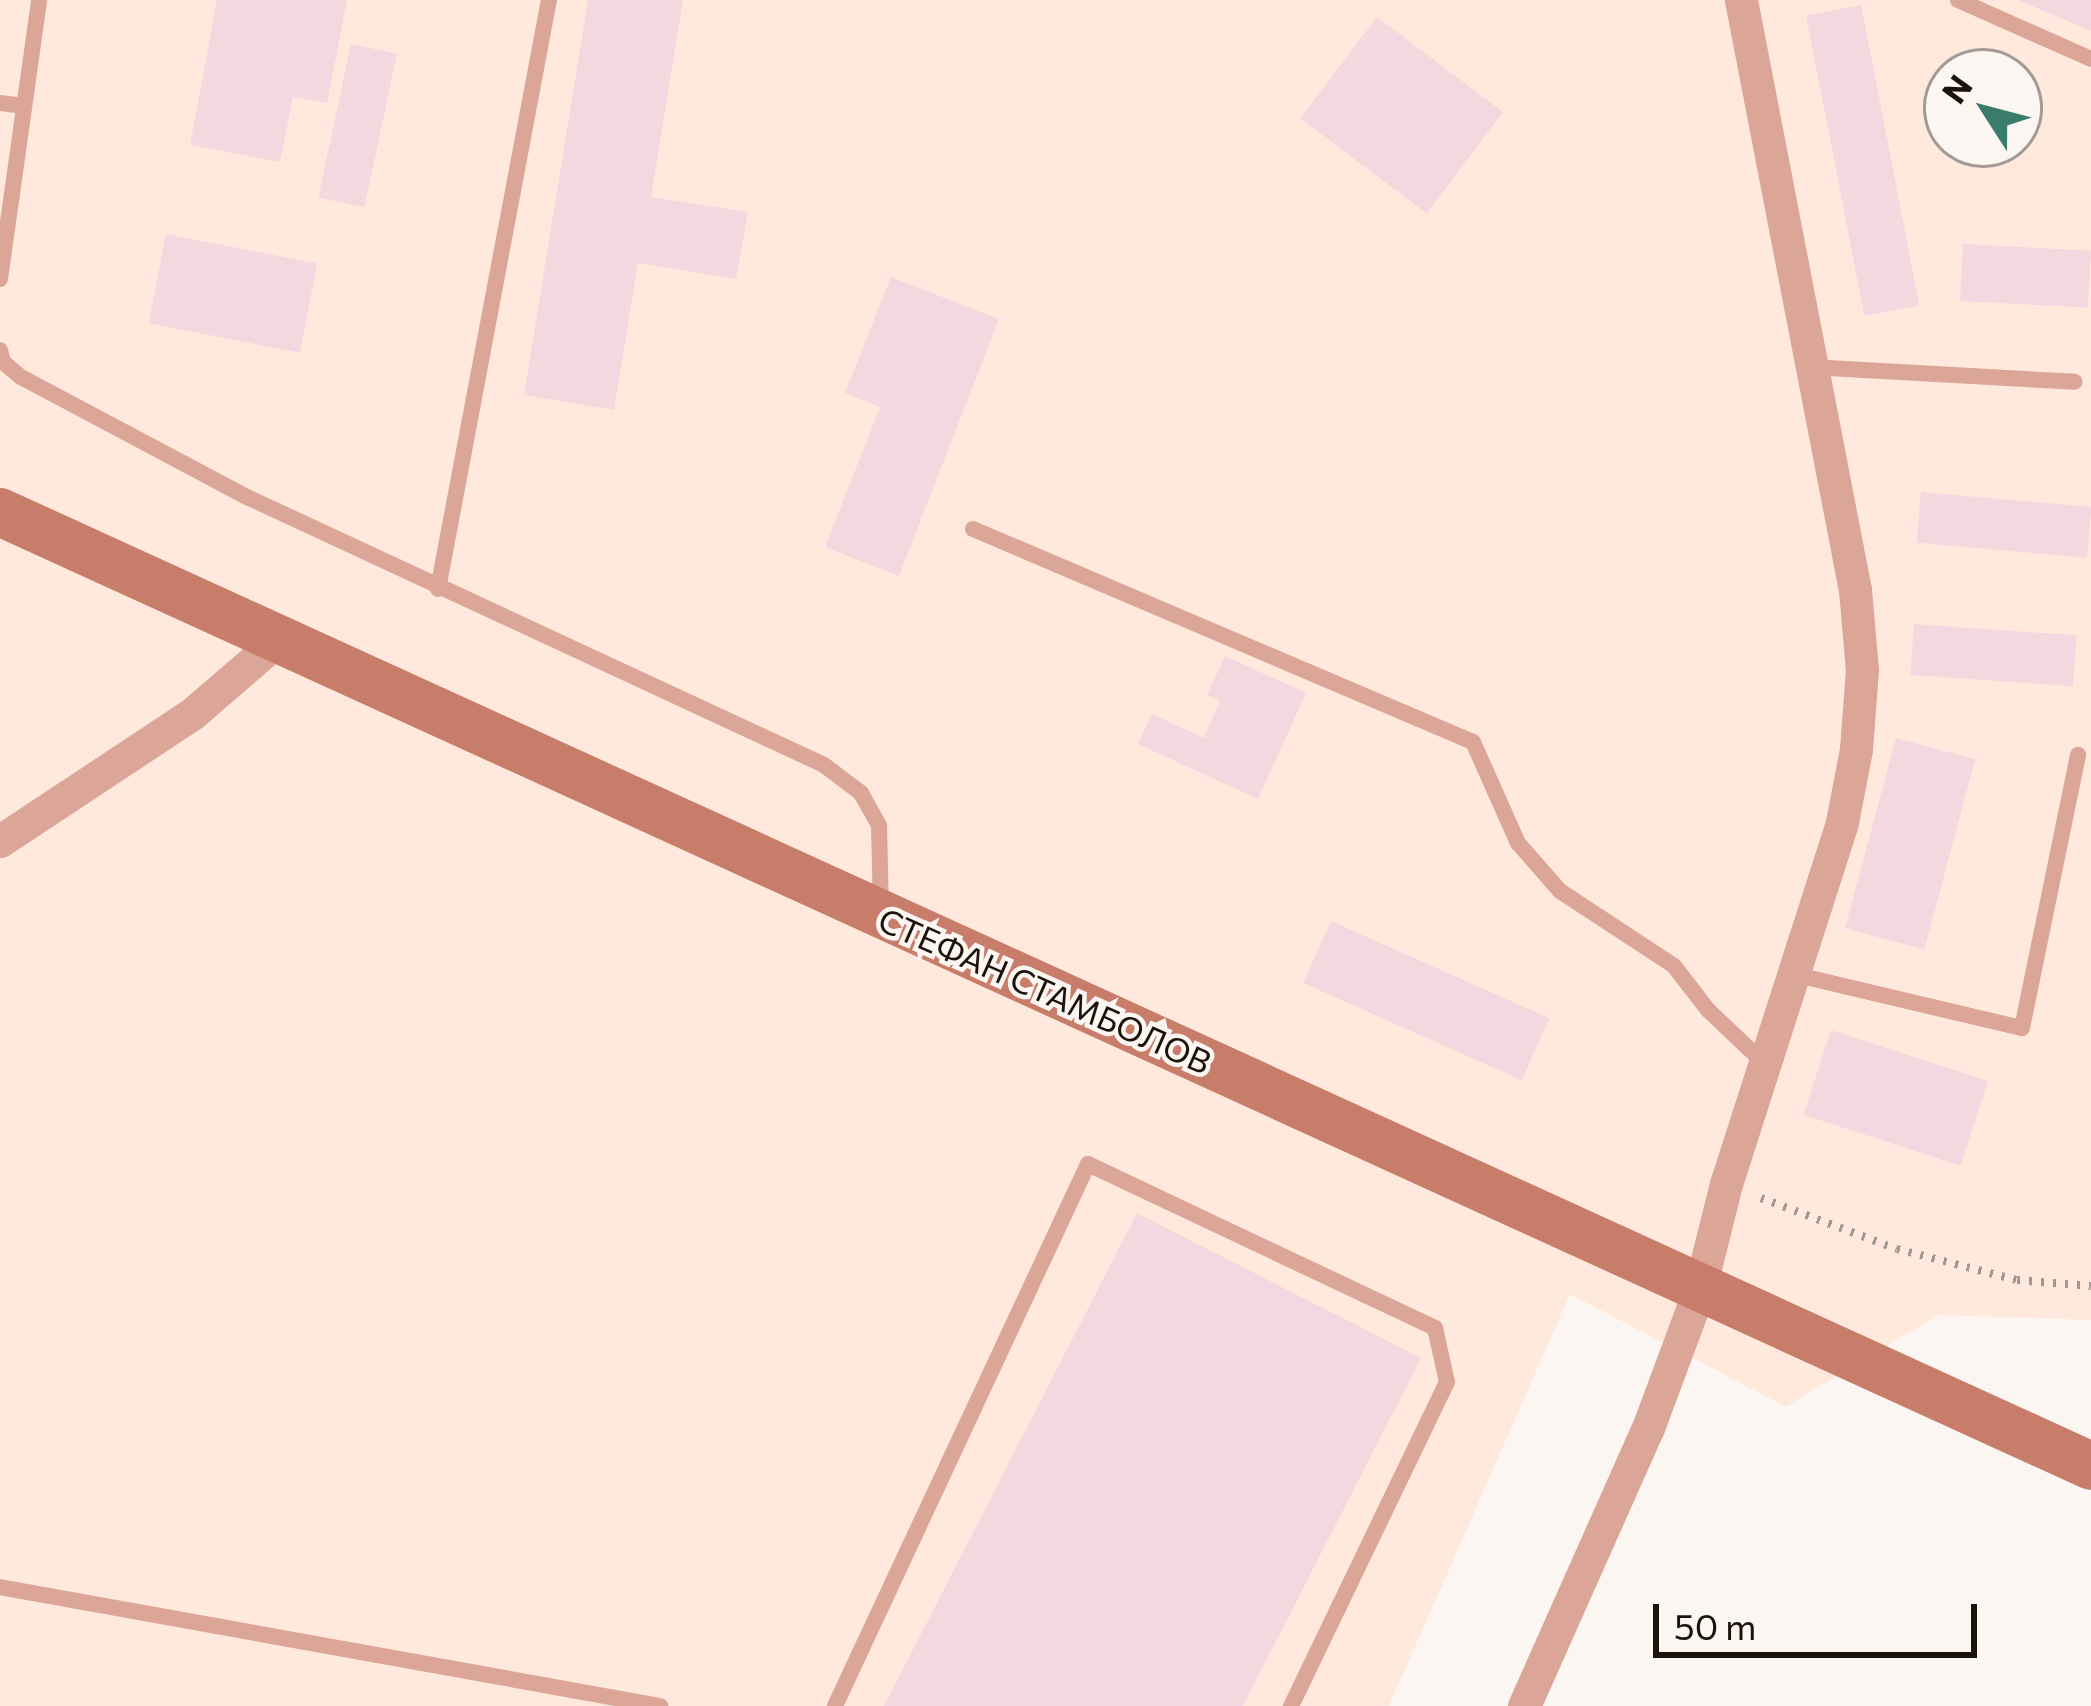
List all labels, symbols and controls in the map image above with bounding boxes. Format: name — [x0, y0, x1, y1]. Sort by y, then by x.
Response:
north arrow — [1923, 48, 2043, 168]
text: N — [1932, 66, 1980, 110]
street label: СТЕФАН СТАМБОЛОВ — [873, 899, 1217, 1081]
scale bar — [1659, 1580, 1983, 1654]
text: 50 m — [1674, 1603, 1756, 1647]

